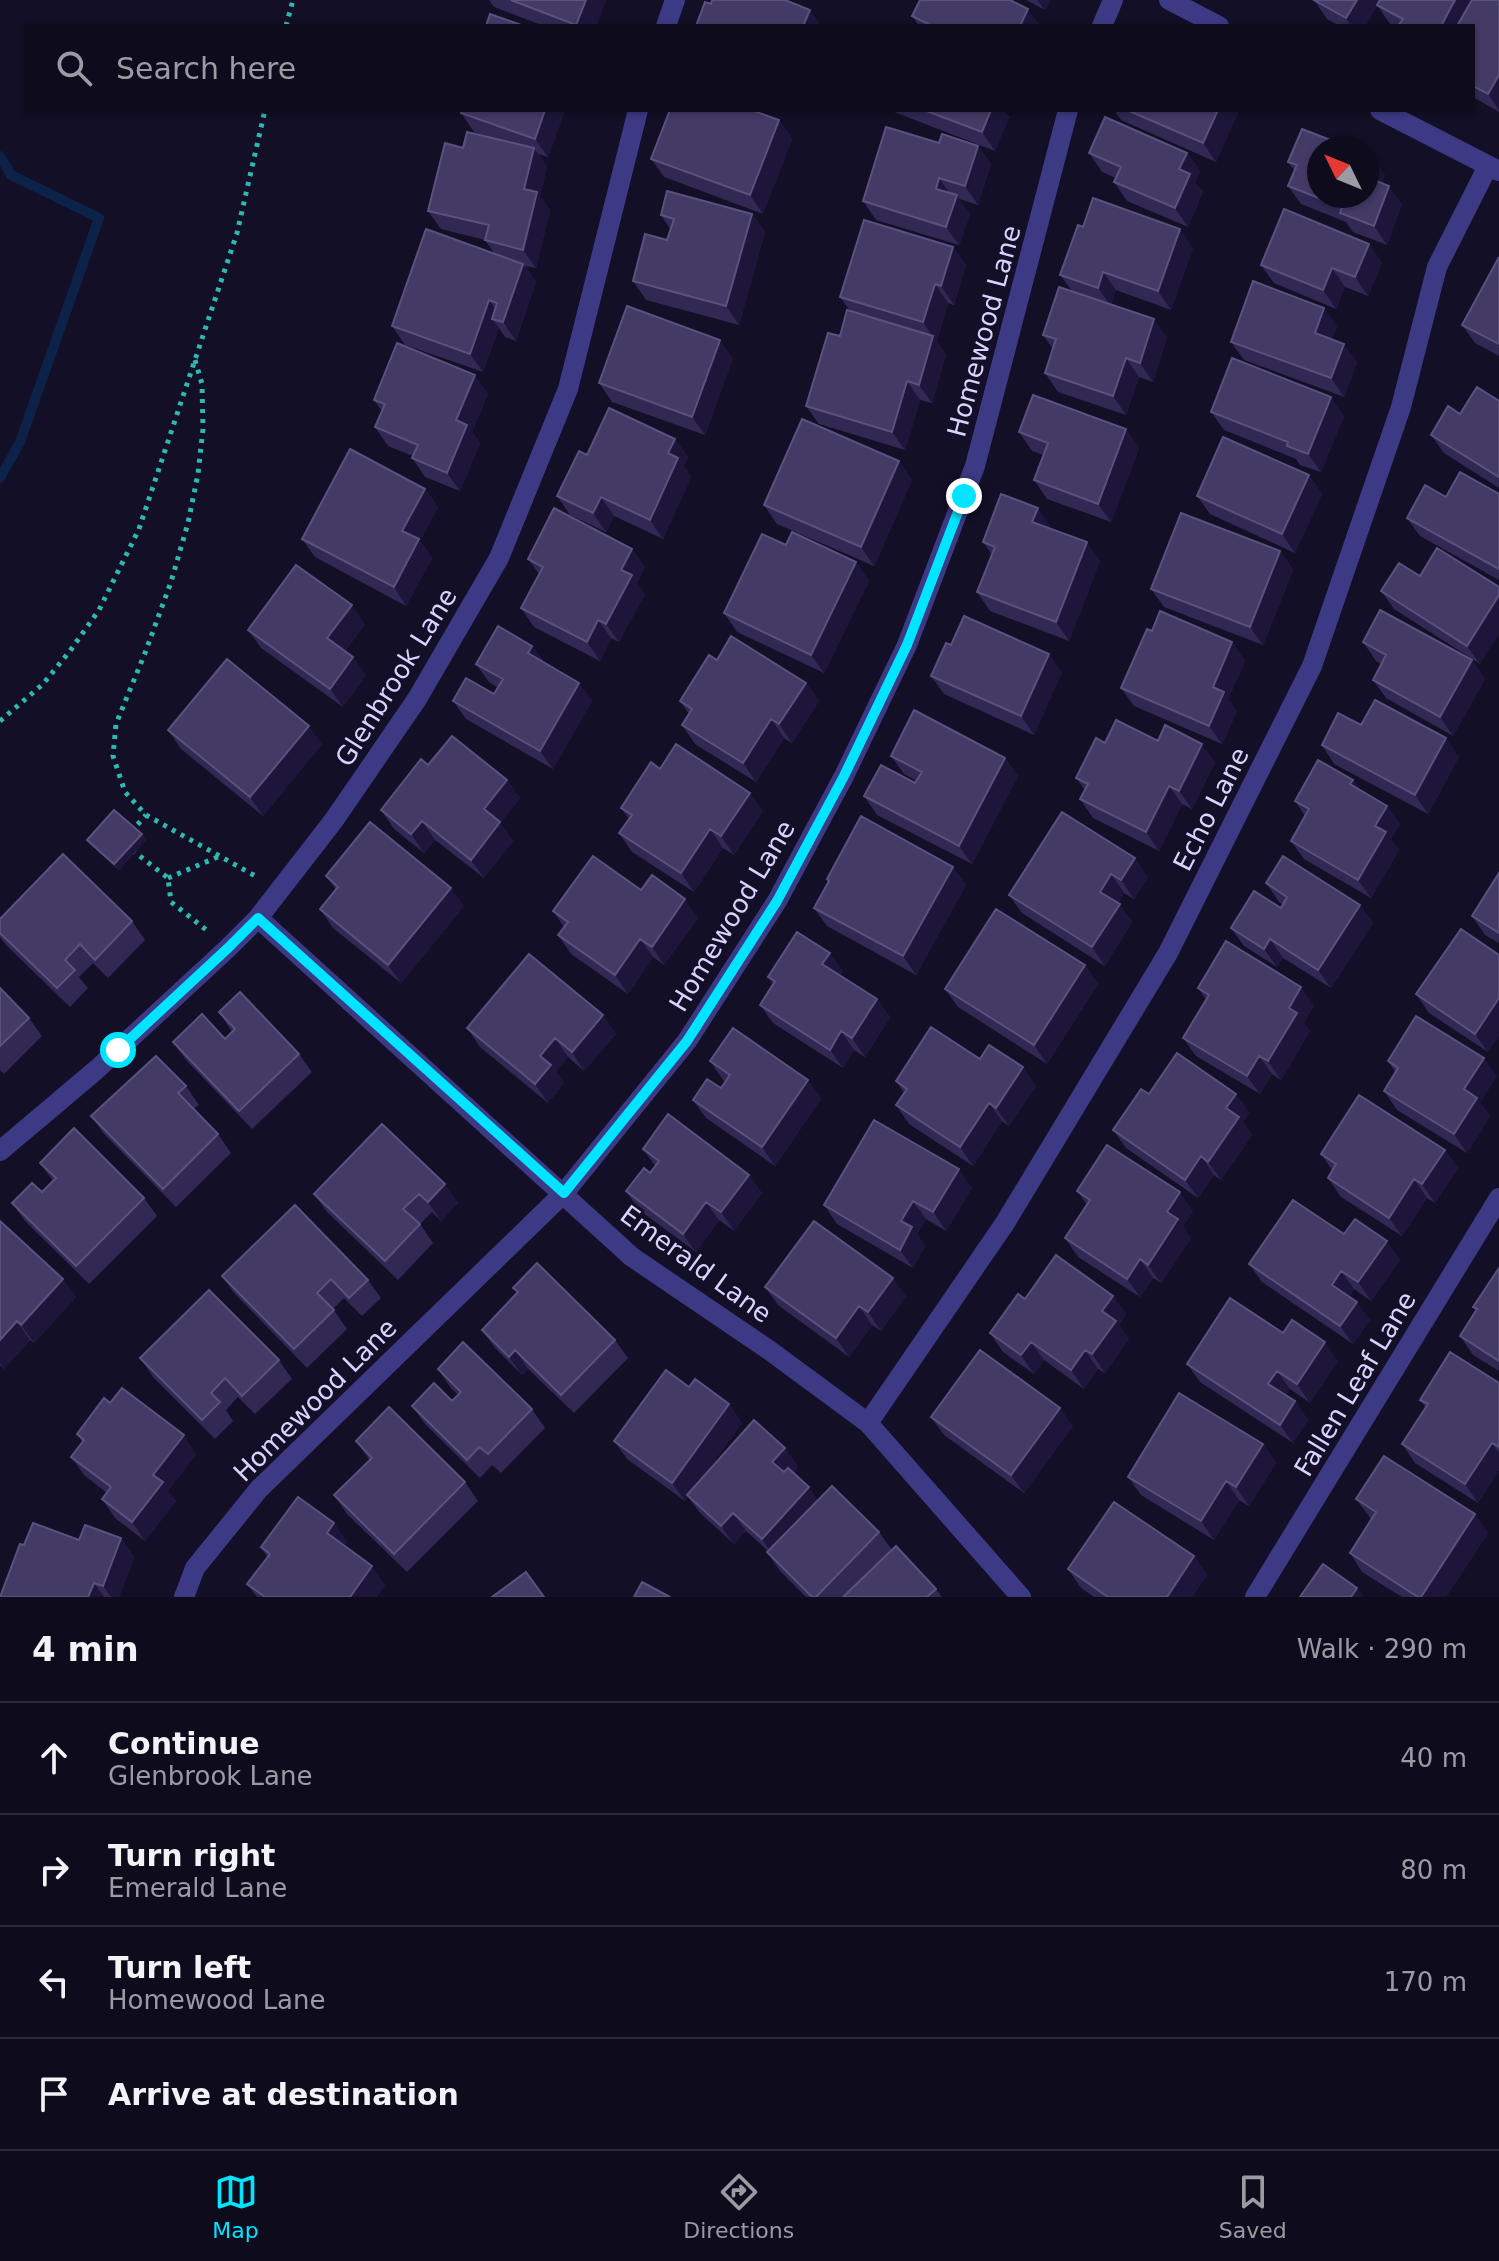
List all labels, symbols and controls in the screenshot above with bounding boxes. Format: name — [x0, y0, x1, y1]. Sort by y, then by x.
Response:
search box — [24, 24, 1475, 112]
icon: search — [52, 46, 96, 90]
text: Search here — [116, 51, 296, 86]
north arrow — [1307, 136, 1379, 208]
street label: Homewood Lane — [941, 222, 1027, 440]
route end — [946, 478, 982, 514]
street label: Glenbrook Lane — [329, 582, 463, 772]
street label: Echo Lane — [1167, 742, 1255, 876]
street label: Homewood Lane — [663, 815, 801, 1017]
route start — [100, 1032, 136, 1068]
street label: Emerald Lane — [615, 1199, 777, 1329]
street label: Fallen Leaf Lane — [1288, 1286, 1422, 1482]
street label: Homewood Lane — [227, 1312, 403, 1488]
text: 4 min — [32, 1629, 139, 1669]
text: Walk · 290 m — [1297, 1634, 1467, 1664]
text: Continue — [108, 1726, 260, 1761]
icon: ahead — [32, 1736, 76, 1780]
text: 40 m — [1400, 1743, 1467, 1773]
text: Glenbrook Lane — [108, 1761, 313, 1791]
text: Turn right — [108, 1838, 275, 1873]
icon: right — [32, 1848, 76, 1892]
text: 80 m — [1400, 1855, 1467, 1885]
text: Emerald Lane — [108, 1873, 287, 1903]
text: Turn left — [108, 1950, 251, 1985]
icon: left — [32, 1960, 76, 2004]
text: 170 m — [1384, 1967, 1467, 1997]
text: Homewood Lane — [108, 1985, 326, 2015]
icon: arrive — [32, 2072, 76, 2116]
text: Arrive at destination — [108, 2077, 459, 2112]
tab: Map — [212, 2170, 259, 2243]
tab: Directions — [683, 2170, 794, 2243]
tab: Saved — [1219, 2170, 1287, 2243]

